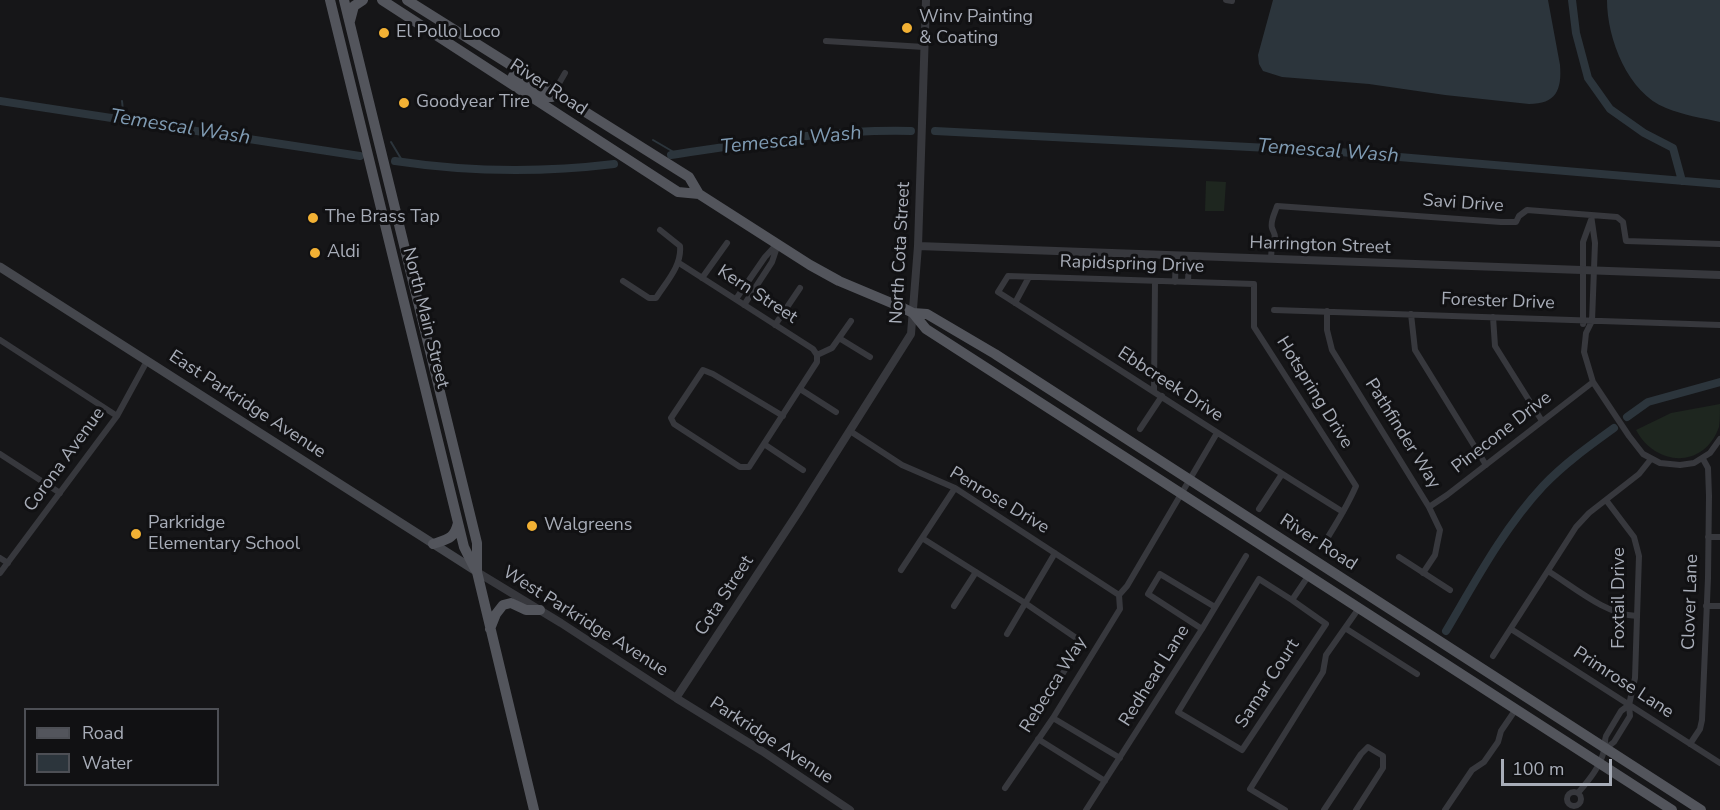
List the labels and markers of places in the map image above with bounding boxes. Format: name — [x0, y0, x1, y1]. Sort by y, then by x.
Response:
place label: Winv Painting & Coating — [919, 7, 1033, 50]
marker: Winv Painting & Coating — [900, 21, 914, 35]
place label: El Pollo Loco — [396, 22, 501, 44]
marker: El Pollo Loco — [377, 26, 391, 40]
place label: Goodyear Tire — [416, 92, 530, 114]
marker: Goodyear Tire — [397, 96, 411, 110]
place label: The Brass Tap — [325, 207, 440, 229]
marker: The Brass Tap — [306, 211, 320, 225]
place label: Aldi — [327, 242, 360, 264]
marker: Aldi — [308, 246, 322, 260]
place label: Parkridge Elementary School — [148, 513, 300, 556]
place label: Walgreens — [544, 515, 632, 537]
marker: Walgreens — [525, 519, 539, 533]
marker: Parkridge Elementary School — [129, 527, 143, 541]

